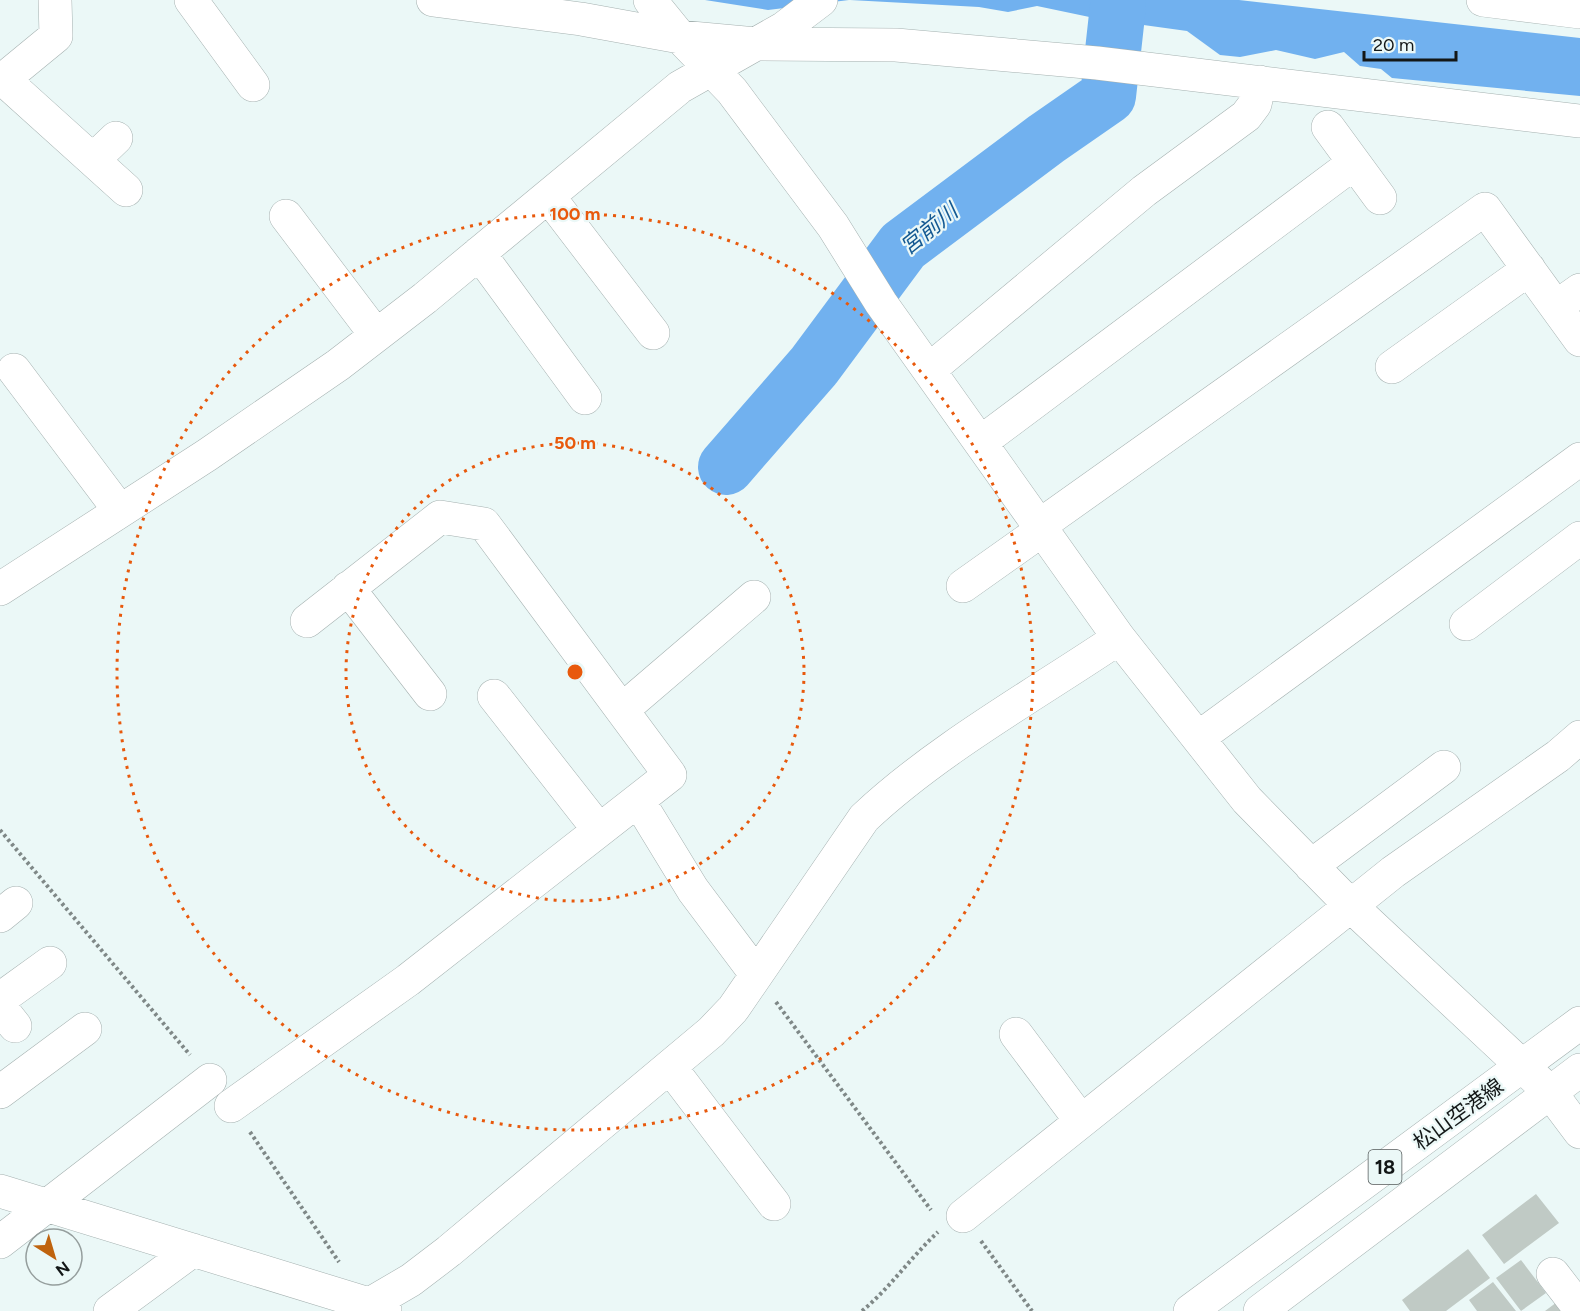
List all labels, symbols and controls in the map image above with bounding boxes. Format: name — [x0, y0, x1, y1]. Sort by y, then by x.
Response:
scale bar — [1364, 24, 1456, 62]
text: 20 m — [1373, 34, 1414, 56]
water label: 宮前川 — [895, 196, 965, 260]
text: 100 m — [550, 203, 600, 225]
text: 50 m — [554, 432, 596, 454]
centre of rings — [565, 662, 585, 682]
street label: 松山空港線 — [1408, 1073, 1508, 1155]
road number: 18 — [1368, 1150, 1402, 1184]
north arrow — [24, 1227, 84, 1287]
text: N — [52, 1257, 73, 1280]

